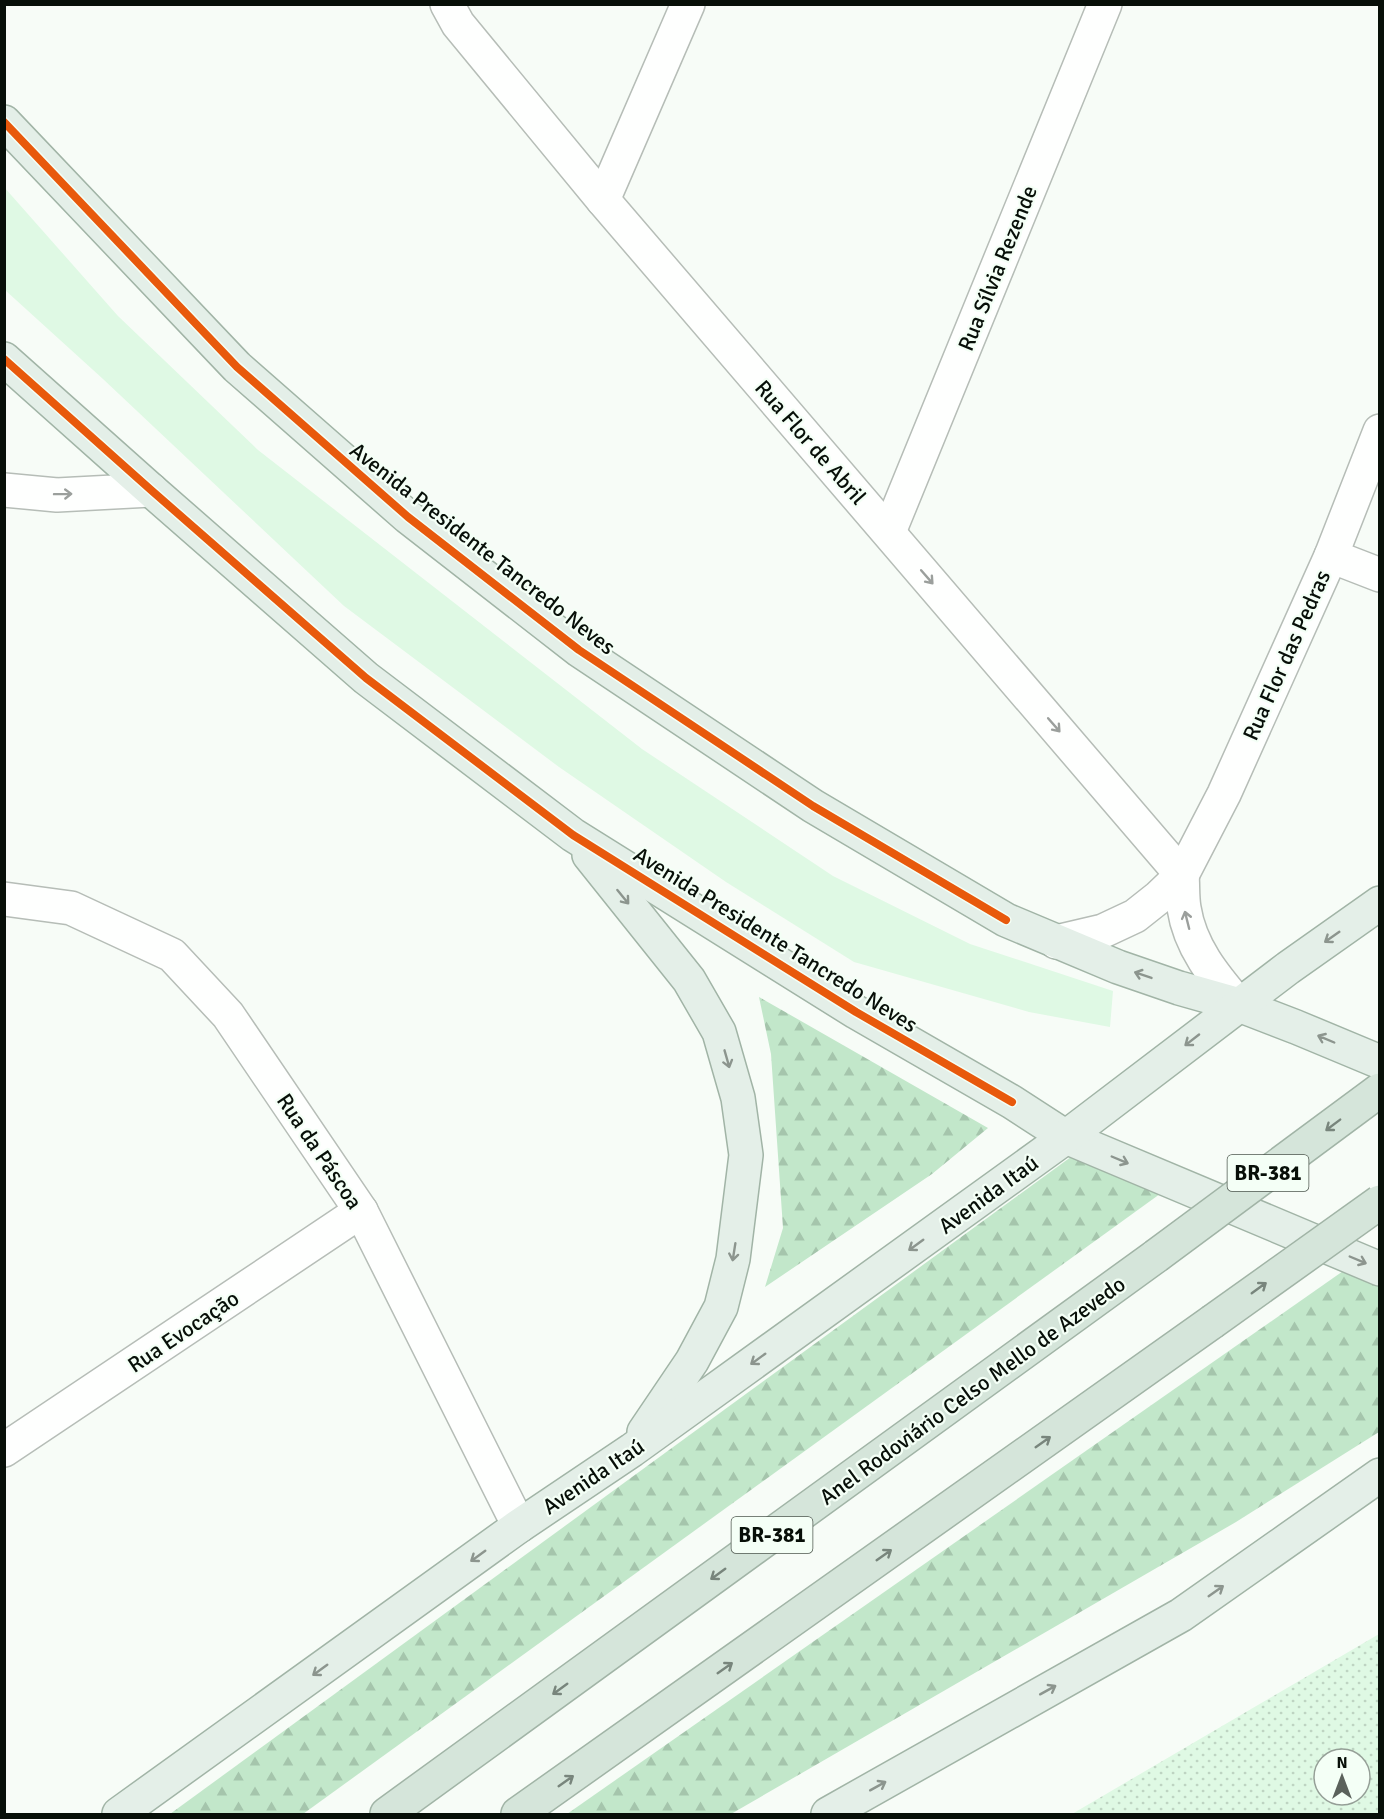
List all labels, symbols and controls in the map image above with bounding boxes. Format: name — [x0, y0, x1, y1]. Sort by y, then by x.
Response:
street label: Rua Sílvia Rezende — [952, 182, 1043, 355]
street label: Rua Flor de Abril — [749, 374, 872, 510]
street label: Avenida Presidente Tancredo Neves — [345, 436, 621, 660]
one-way arrow — [52, 488, 72, 500]
street label: Rua Flor das Pedras — [1237, 566, 1336, 744]
one-way arrow — [920, 569, 934, 584]
one-way arrow — [1047, 717, 1061, 732]
street label: Avenida Presidente Tancredo Neves — [629, 841, 923, 1038]
one-way arrow — [616, 889, 629, 905]
one-way arrow — [1180, 911, 1192, 930]
one-way arrow — [1324, 931, 1340, 943]
one-way arrow — [1134, 969, 1152, 980]
one-way arrow — [1317, 1033, 1335, 1045]
one-way arrow — [1184, 1034, 1200, 1047]
one-way arrow — [722, 1050, 733, 1069]
street label: Rua da Páscoa — [271, 1088, 368, 1214]
one-way arrow — [1325, 1118, 1341, 1131]
street label: Avenida Itaú — [933, 1149, 1043, 1240]
one-way arrow — [1110, 1155, 1129, 1166]
road number: BR-381 — [1228, 1155, 1308, 1191]
one-way arrow — [909, 1239, 925, 1251]
one-way arrow — [729, 1241, 740, 1261]
one-way arrow — [1348, 1255, 1366, 1266]
street label: Anel Rodoviário Celso Mello de Azevedo — [814, 1270, 1131, 1511]
one-way arrow — [1251, 1282, 1267, 1294]
street label: Rua Evocação — [123, 1284, 244, 1378]
one-way arrow — [750, 1353, 766, 1365]
street label: Avenida Itaú — [537, 1433, 649, 1520]
one-way arrow — [1034, 1436, 1050, 1448]
road number: BR-381 — [732, 1517, 812, 1553]
one-way arrow — [875, 1549, 891, 1561]
one-way arrow — [471, 1550, 487, 1562]
one-way arrow — [711, 1568, 727, 1580]
one-way arrow — [1207, 1585, 1224, 1597]
one-way arrow — [716, 1662, 732, 1674]
one-way arrow — [312, 1664, 328, 1676]
one-way arrow — [553, 1683, 569, 1695]
one-way arrow — [1039, 1684, 1057, 1695]
north arrow — [1312, 1747, 1372, 1807]
text: N — [1336, 1753, 1348, 1773]
one-way arrow — [557, 1775, 573, 1787]
one-way arrow — [869, 1780, 887, 1791]

